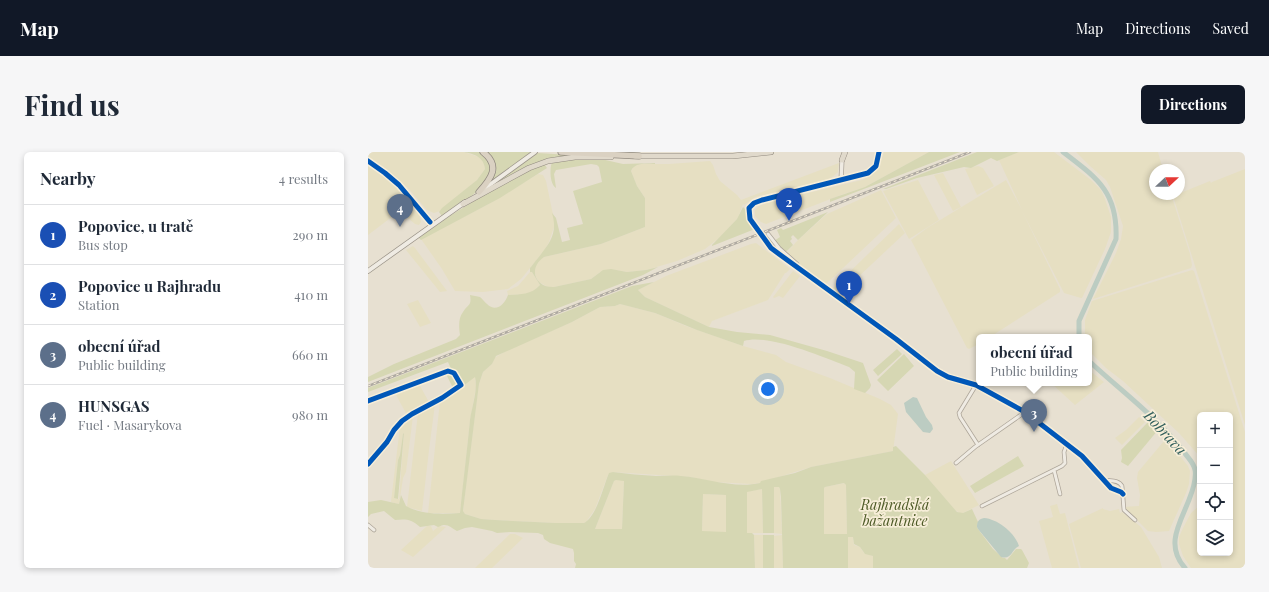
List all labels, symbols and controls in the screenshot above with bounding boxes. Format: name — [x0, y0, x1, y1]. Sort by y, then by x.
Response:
text: Map — [20, 15, 59, 41]
text: Map — [1076, 19, 1103, 38]
text: Directions — [1125, 19, 1191, 38]
text: Saved — [1213, 19, 1249, 38]
button: Directions — [1141, 85, 1245, 124]
text: Find us — [24, 86, 120, 123]
north arrow — [1149, 164, 1185, 200]
text: Nearby — [40, 167, 95, 189]
text: 4 results — [279, 170, 328, 187]
pin: 2 — [776, 188, 802, 221]
pin: 4 — [387, 194, 413, 227]
text: Popovice, u tratě — [78, 216, 193, 236]
text: 1 — [51, 226, 55, 243]
text: 290 m — [293, 226, 328, 243]
text: Bus stop — [78, 236, 128, 253]
pin: 1 — [836, 271, 862, 304]
text: Popovice u Rajhradu — [78, 276, 221, 296]
text: 2 — [50, 286, 56, 303]
text: 410 m — [294, 286, 328, 303]
text: Station — [78, 296, 119, 313]
popup — [976, 334, 1092, 386]
text: obecní úřad — [78, 336, 161, 356]
text: obecní úřad — [990, 342, 1073, 362]
text: 3 — [50, 346, 56, 363]
text: 660 m — [292, 346, 328, 363]
text: Public building — [78, 356, 166, 373]
text: Public building — [990, 362, 1078, 379]
your location — [758, 379, 778, 399]
text: HUNSGAS — [78, 396, 150, 416]
pin: 3 — [1021, 399, 1047, 432]
water label: Bobrava — [1139, 405, 1192, 459]
text: 4 — [50, 406, 56, 423]
text: 980 m — [292, 406, 328, 423]
map controls — [1197, 412, 1233, 556]
button: + — [1197, 412, 1233, 448]
text: Fuel · Masarykova — [78, 416, 182, 433]
button: − — [1197, 448, 1233, 484]
button: locate — [1197, 484, 1233, 520]
park label: Rajhradská bažantnice — [860, 495, 930, 530]
button: layers — [1197, 520, 1233, 556]

